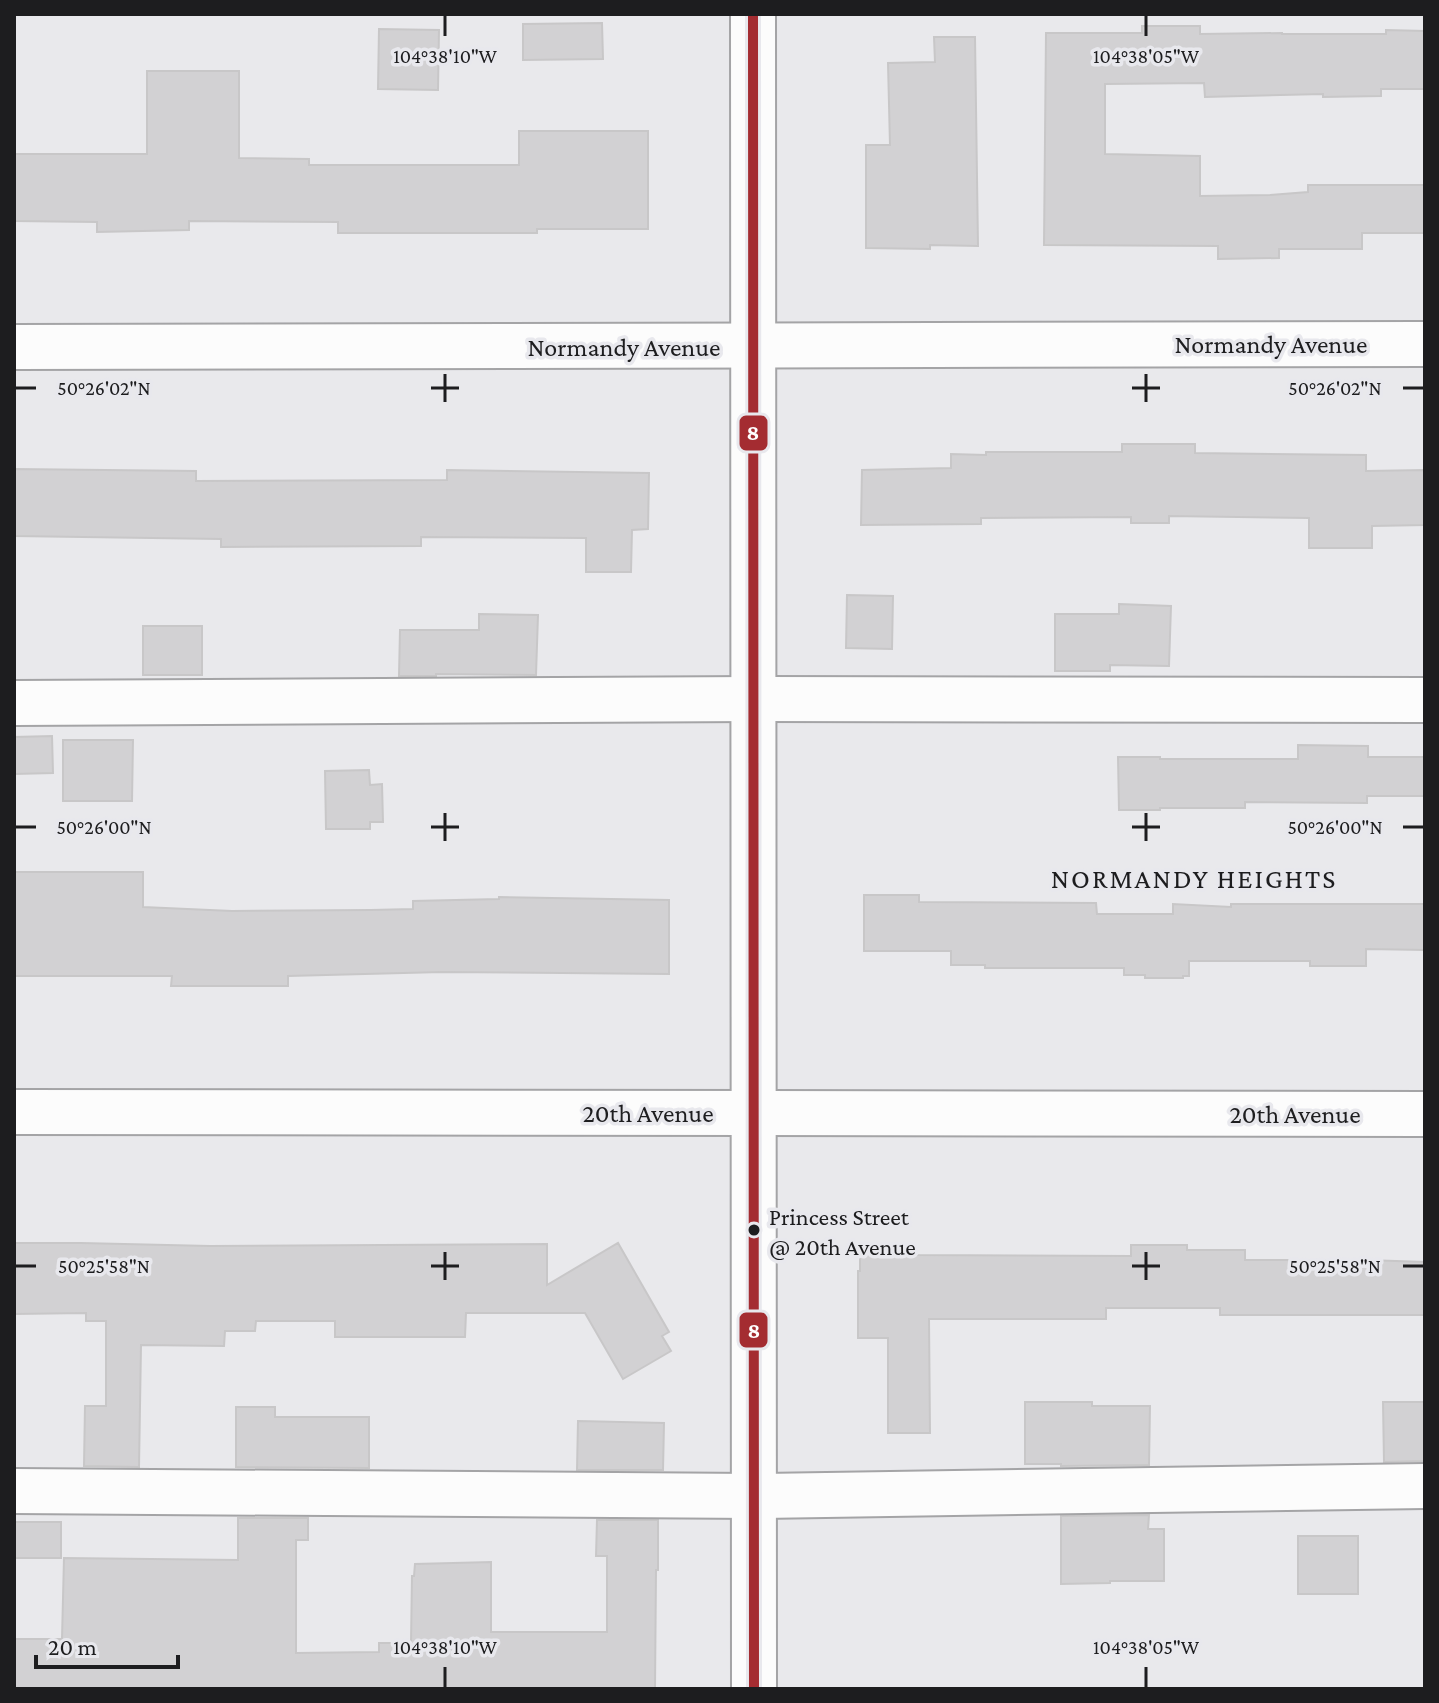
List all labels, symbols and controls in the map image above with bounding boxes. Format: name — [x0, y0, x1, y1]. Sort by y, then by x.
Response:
text: 104°38'10"W — [393, 45, 497, 67]
text: 104°38'05"W — [1093, 45, 1200, 67]
street label: Normandy Avenue — [1174, 330, 1368, 359]
street label: Normandy Avenue — [527, 333, 721, 362]
text: 50°26'02"N — [57, 377, 151, 399]
text: 50°26'02"N — [1288, 377, 1382, 399]
line badge: 8 — [738, 414, 769, 452]
text: 8 — [747, 420, 759, 445]
text: 50°26'00"N — [56, 816, 152, 838]
text: 50°26'00"N — [1287, 816, 1383, 838]
district label: NORMANDY HEIGHTS — [1051, 863, 1337, 894]
street label: 20th Avenue — [582, 1099, 714, 1128]
street label: 20th Avenue — [1229, 1100, 1361, 1129]
place label: Princess Street @ 20th Avenue — [769, 1203, 916, 1260]
marker: Princess Street @ 20th Avenue — [746, 1222, 762, 1238]
text: 50°25'58"N — [58, 1255, 150, 1277]
text: 50°25'58"N — [1289, 1255, 1381, 1277]
line badge: 8 — [738, 1311, 769, 1349]
text: 8 — [748, 1318, 760, 1343]
scale bar — [36, 1619, 178, 1669]
text: 20 m — [48, 1633, 97, 1660]
text: 104°38'10"W — [393, 1636, 497, 1658]
text: 104°38'05"W — [1093, 1636, 1200, 1658]

